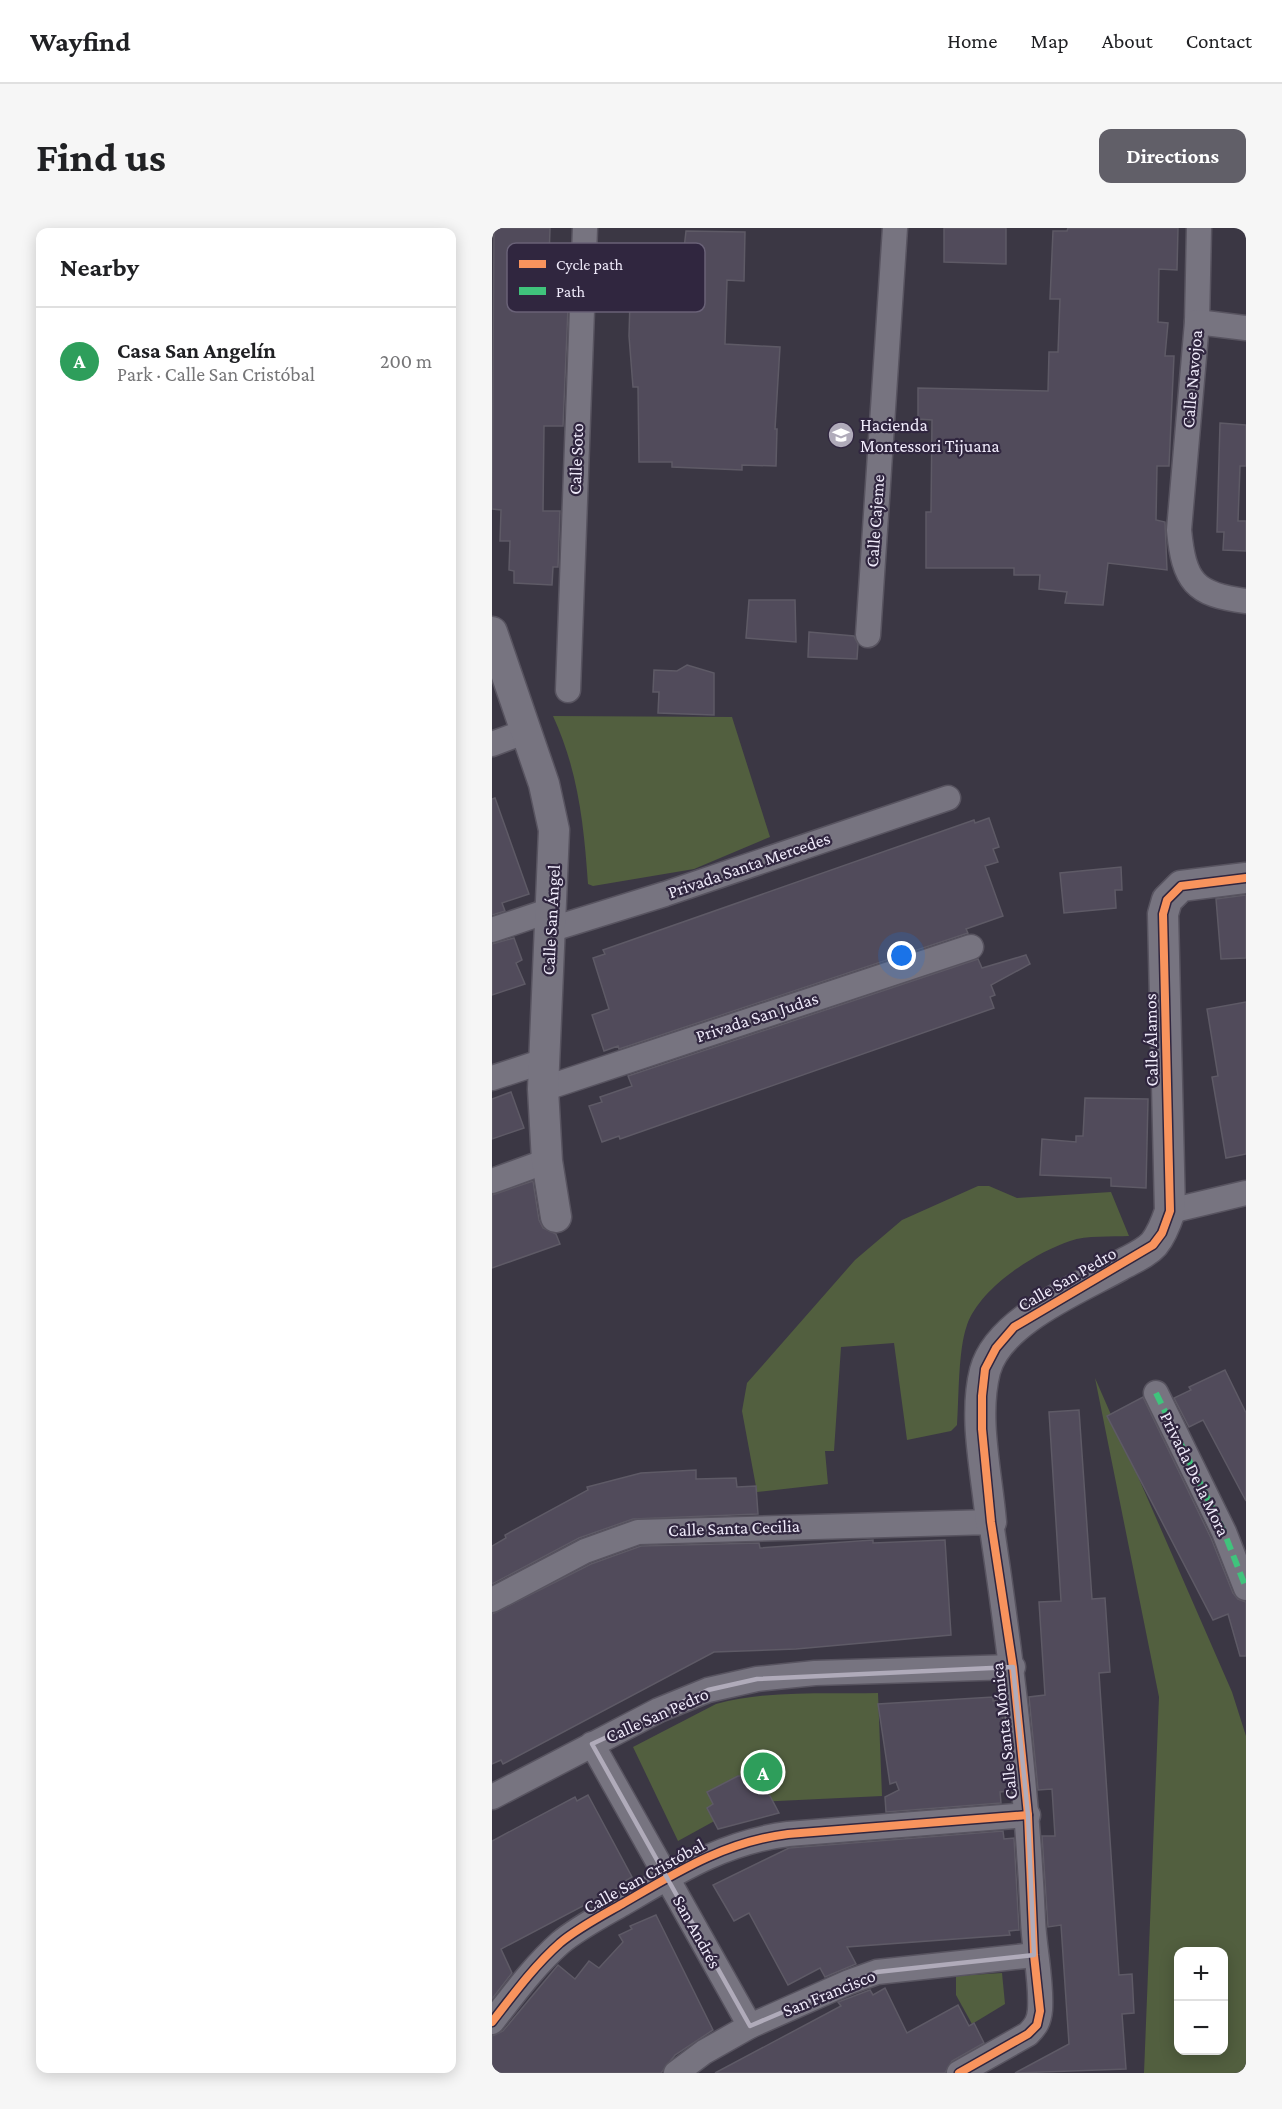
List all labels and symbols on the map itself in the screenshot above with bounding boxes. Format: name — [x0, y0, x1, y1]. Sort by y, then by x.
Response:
legend — [507, 243, 705, 312]
text: Cycle path — [556, 256, 623, 274]
text: Path — [556, 283, 586, 300]
street label: Calle Navojoa — [1178, 329, 1207, 429]
place label: Hacienda Montessori Tijuana — [860, 415, 1000, 457]
school or university icon: Hacienda Montessori Tijuana — [826, 420, 856, 450]
street label: Calle Soto — [565, 423, 587, 495]
street label: Calle Cajeme — [862, 474, 889, 568]
street label: Privada Santa Mercedes — [665, 828, 833, 902]
street label: Calle San Ángel — [538, 864, 564, 976]
your location — [887, 941, 916, 970]
street label: Privada San Judas — [693, 988, 821, 1046]
street label: Calle Álamos — [1140, 993, 1162, 1087]
street label: Calle San Pedro — [1014, 1243, 1120, 1315]
street label: Privada De la Mora — [1156, 1409, 1234, 1539]
street label: Calle Santa Cecilia — [668, 1516, 800, 1540]
street label: Calle Santa Mónica — [987, 1662, 1021, 1800]
street label: Calle San Pedro — [602, 1683, 712, 1747]
pin: A — [744, 1750, 782, 1794]
street label: Calle San Cristóbal — [580, 1834, 708, 1918]
street label: San Andrés — [669, 1892, 725, 1972]
street label: San Francisco — [780, 1965, 878, 2021]

